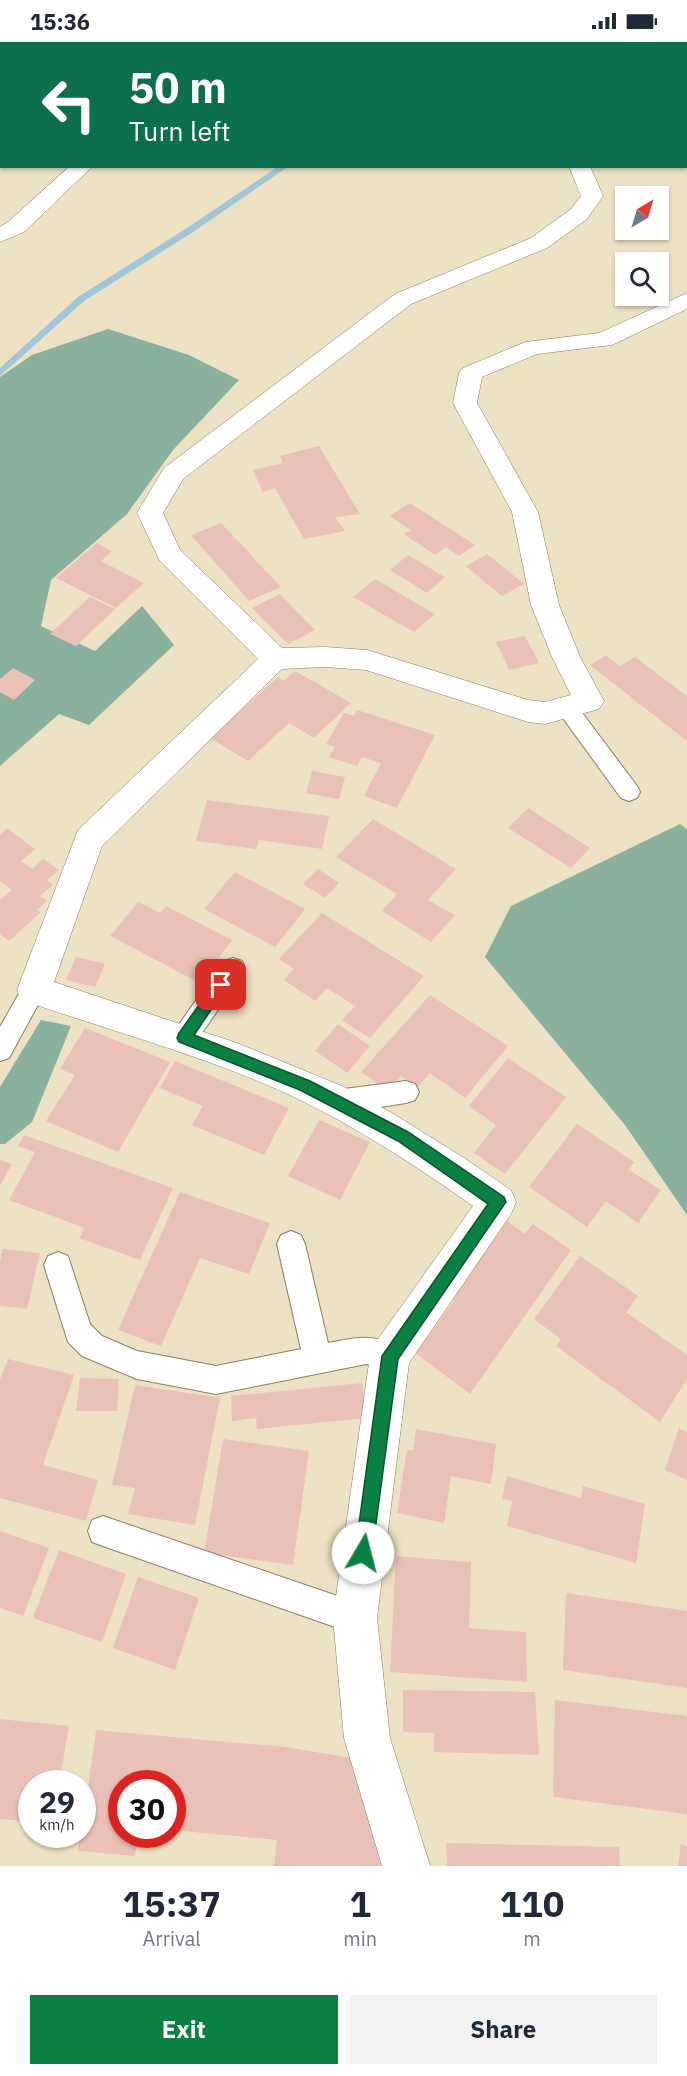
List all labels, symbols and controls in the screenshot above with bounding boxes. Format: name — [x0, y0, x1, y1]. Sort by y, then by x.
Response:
text: 15:36 — [30, 7, 90, 36]
text: 50 m — [129, 60, 227, 115]
icon: left — [30, 66, 108, 144]
text: Turn left — [129, 113, 230, 148]
north arrow — [615, 186, 669, 240]
map controls — [615, 186, 669, 306]
button: search — [615, 252, 669, 306]
pin — [195, 959, 246, 1010]
icon: arrive — [204, 968, 237, 1001]
position arrow — [331, 1521, 395, 1585]
speed limit sign: 30 — [108, 1770, 186, 1848]
text: 29 — [39, 1782, 75, 1821]
text: km/h — [39, 1815, 75, 1834]
text: 15:37 — [123, 1880, 221, 1927]
text: 1 — [349, 1880, 371, 1927]
text: 110 — [500, 1880, 564, 1927]
text: Arrival — [143, 1925, 201, 1952]
text: min — [343, 1925, 377, 1952]
text: m — [523, 1925, 541, 1952]
button: Exit — [30, 1995, 338, 2064]
button: Share — [350, 1995, 657, 2064]

